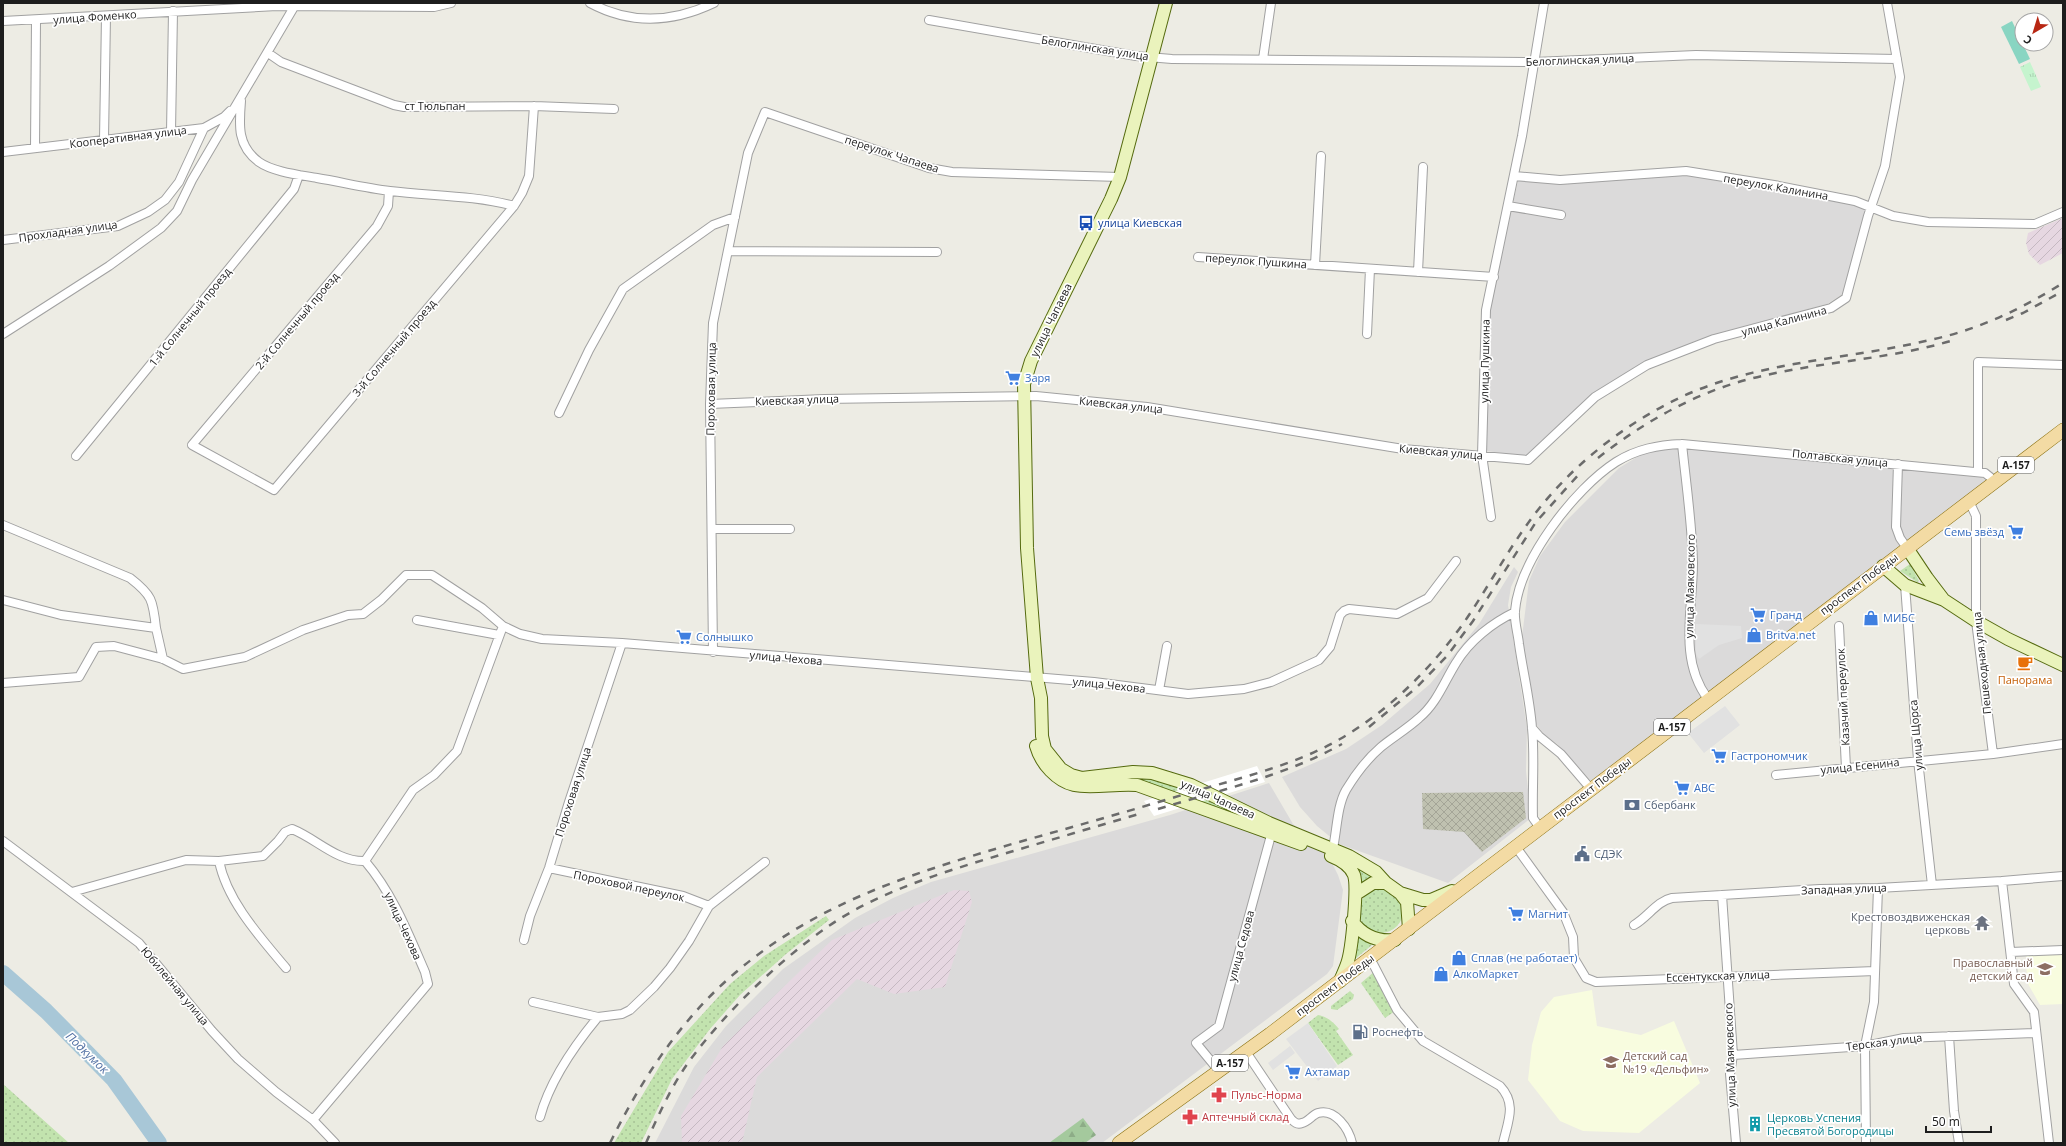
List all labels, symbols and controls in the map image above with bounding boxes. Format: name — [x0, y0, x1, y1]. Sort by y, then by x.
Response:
street label: улица Фоменко — [53, 6, 138, 27]
north arrow — [2014, 12, 2054, 52]
street label: Белоглинская улица — [1040, 32, 1150, 63]
text: С — [2020, 32, 2035, 48]
street label: Белоглинская улица — [1525, 50, 1635, 69]
street label: ст Тюльпан — [404, 98, 466, 113]
street label: Кооперативная улица — [68, 122, 187, 151]
street label: переулок Чапаева — [843, 131, 941, 176]
street label: переулок Калинина — [1723, 170, 1830, 203]
bus stop icon: улица Киевская — [1077, 214, 1095, 232]
place label: улица Киевская — [1098, 215, 1182, 230]
street label: Прохладная улица — [18, 216, 118, 245]
street label: переулок Пушкина — [1205, 249, 1307, 272]
street label: 1-й Солнечный проезд — [145, 264, 234, 369]
street label: 2-й Солнечный проезд — [251, 268, 342, 372]
street label: улица Чапаева — [1026, 281, 1075, 359]
street label: 3-й Солнечный проезд — [348, 295, 439, 399]
street label: улица Калинина — [1740, 302, 1828, 339]
street label: улица Пушкина — [1476, 319, 1493, 403]
street label: Пороховая улица — [702, 342, 719, 436]
supermarket icon: Заря — [1004, 369, 1022, 387]
place label: Заря — [1025, 370, 1050, 385]
street label: Киевская улица — [755, 391, 839, 408]
street label: Киевская улица — [1078, 393, 1164, 416]
street label: Киевская улица — [1399, 440, 1484, 463]
street label: Полтавская улица — [1791, 445, 1889, 470]
road number: А-157 — [1998, 457, 2034, 473]
supermarket icon: Семь звёзд — [2007, 523, 2025, 541]
place label: Семь звёзд — [1944, 524, 2005, 539]
street label: улица Маяковского — [1681, 533, 1698, 638]
street label: проспект Победы — [1817, 549, 1901, 618]
supermarket icon: Гранд — [1749, 606, 1767, 624]
place label: Гранд — [1770, 607, 1803, 622]
shop icon: МИБС — [1862, 609, 1880, 627]
place label: МИБС — [1883, 610, 1915, 625]
street label: Пешеходная улица — [1969, 611, 1994, 715]
shop icon: Britva.net — [1745, 626, 1763, 644]
place label: Britva.net — [1766, 627, 1816, 642]
supermarket icon: Солнышко — [675, 628, 693, 646]
place label: Солнышко — [696, 629, 754, 644]
street label: улица Чехова — [749, 647, 823, 668]
street label: Казачий переулок — [1832, 647, 1853, 746]
cafe icon: Панорама — [2016, 654, 2034, 672]
place label: Панорама — [1998, 672, 2052, 687]
street label: улица Чехова — [1072, 673, 1146, 696]
street label: улица Щорса — [1905, 699, 1926, 771]
road number: А-157 — [1654, 719, 1690, 735]
street label: Пороховая улица — [551, 745, 594, 839]
supermarket icon: Гастрономчик — [1710, 747, 1728, 765]
place label: Гастрономчик — [1731, 748, 1808, 763]
street label: проспект Победы — [1550, 753, 1634, 822]
street label: улица Есенина — [1820, 754, 1900, 777]
street label: улица Чапаева — [1179, 775, 1258, 822]
supermarket icon: ABC — [1673, 779, 1691, 797]
place label: ABC — [1694, 780, 1715, 795]
bank icon: Сбербанк — [1623, 796, 1641, 814]
place label: Сбербанк — [1644, 797, 1696, 812]
public building icon: СДЭК — [1573, 845, 1591, 863]
place label: СДЭК — [1594, 846, 1622, 861]
street label: Пороховой переулок — [572, 866, 686, 905]
street label: Западная улица — [1801, 880, 1887, 897]
street label: улица Чехова — [381, 889, 426, 962]
supermarket icon: Магнит — [1507, 905, 1525, 923]
place label: Магнит — [1528, 906, 1568, 921]
street label: улица Седова — [1224, 909, 1257, 983]
place label: Крестовоздвиженская церковь — [1851, 909, 1970, 937]
temple icon: Крестовоздвиженская церковь — [1973, 914, 1991, 932]
street label: Юбилейная улица — [138, 943, 213, 1028]
shop icon: Сплав (не работает) — [1450, 949, 1468, 967]
street label: проспект Победы — [1293, 950, 1377, 1019]
place label: Сплав (не работает) — [1471, 950, 1577, 965]
place label: Православный детский сад — [1953, 955, 2034, 983]
school or university icon: Православный детский сад — [2036, 960, 2054, 978]
shop icon: АлкоМаркет — [1432, 965, 1450, 983]
place label: АлкоМаркет — [1453, 966, 1518, 981]
street label: Ессентукская улица — [1666, 966, 1770, 985]
street label: улица Маяковского — [1720, 1002, 1739, 1107]
fuel station icon: Роснефть — [1351, 1023, 1369, 1041]
place label: Роснефть — [1372, 1024, 1423, 1039]
water label: Подкумок — [62, 1028, 113, 1078]
street label: Терская улица — [1845, 1029, 1923, 1054]
place label: Детский сад №19 «Дельфин» — [1623, 1048, 1709, 1076]
school or university icon: Детский сад №19 «Дельфин» — [1602, 1053, 1620, 1071]
road number: А-157 — [1212, 1055, 1248, 1071]
supermarket icon: Ахтамар — [1284, 1063, 1302, 1081]
place label: Ахтамар — [1305, 1064, 1350, 1079]
pharmacy icon: Пульс-Норма — [1210, 1086, 1228, 1104]
place label: Пульс-Норма — [1231, 1087, 1302, 1102]
pharmacy icon: Аптечный склад — [1181, 1108, 1199, 1126]
scale bar — [1926, 1108, 1991, 1134]
place label: Аптечный склад — [1202, 1109, 1289, 1124]
place label: Церковь Успения Пресвятой Богородицы — [1767, 1110, 1894, 1138]
text: 50 m — [1932, 1113, 1960, 1130]
building icon: Церковь Успения Пресвятой Богородицы — [1746, 1115, 1764, 1133]

